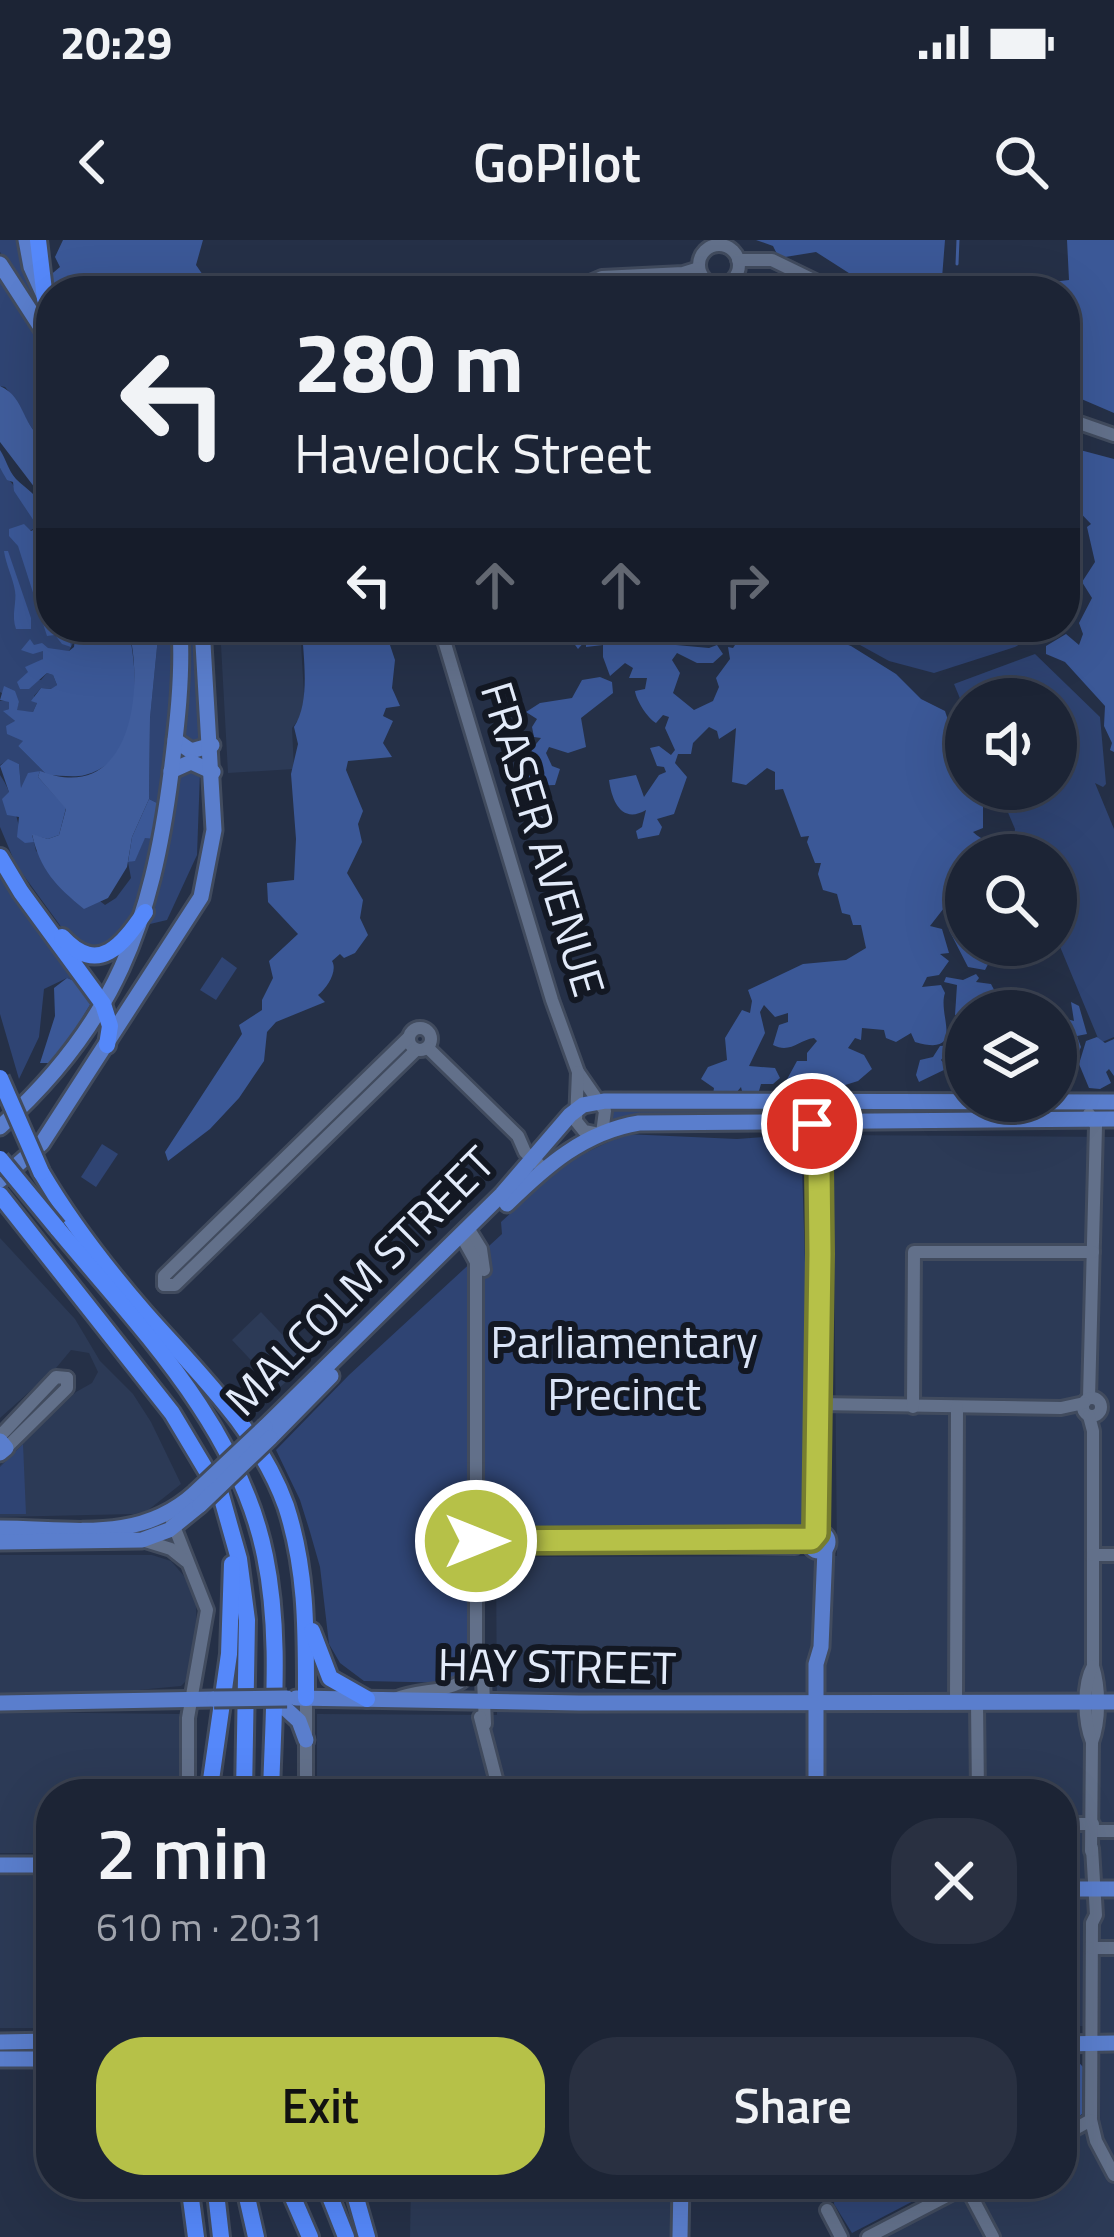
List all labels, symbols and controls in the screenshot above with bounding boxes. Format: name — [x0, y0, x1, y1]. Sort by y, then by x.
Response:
text: 20:29 — [60, 8, 172, 76]
text: GoPilot — [473, 121, 641, 203]
icon: back — [60, 129, 126, 195]
icon: search — [988, 129, 1054, 195]
text: 280 m — [294, 297, 524, 425]
icon: left — [96, 324, 252, 480]
text: Havelock Street — [294, 412, 651, 494]
icon: left — [336, 552, 402, 618]
icon: ahead — [462, 552, 528, 618]
icon: ahead — [588, 552, 654, 618]
icon: right — [714, 552, 780, 618]
street label: FRASER AVENUE — [464, 673, 624, 1004]
map controls — [945, 678, 1077, 1122]
button: sound — [945, 678, 1077, 810]
button: search — [945, 834, 1077, 966]
button: layers — [945, 990, 1077, 1122]
pin — [761, 1073, 863, 1175]
icon: arrive — [779, 1091, 845, 1157]
street label: MALCOLM STREET — [209, 1130, 510, 1431]
park label: Parliamentary Precinct — [490, 1307, 758, 1427]
position arrow — [413, 1478, 539, 1604]
street label: HAY STREET — [437, 1629, 677, 1701]
text: 2 min — [96, 1797, 269, 1907]
button: close — [891, 1818, 1017, 1944]
text: 610 m · 20:31 — [96, 1897, 324, 1956]
button: Exit — [96, 2037, 545, 2175]
button: Share — [569, 2037, 1017, 2175]

